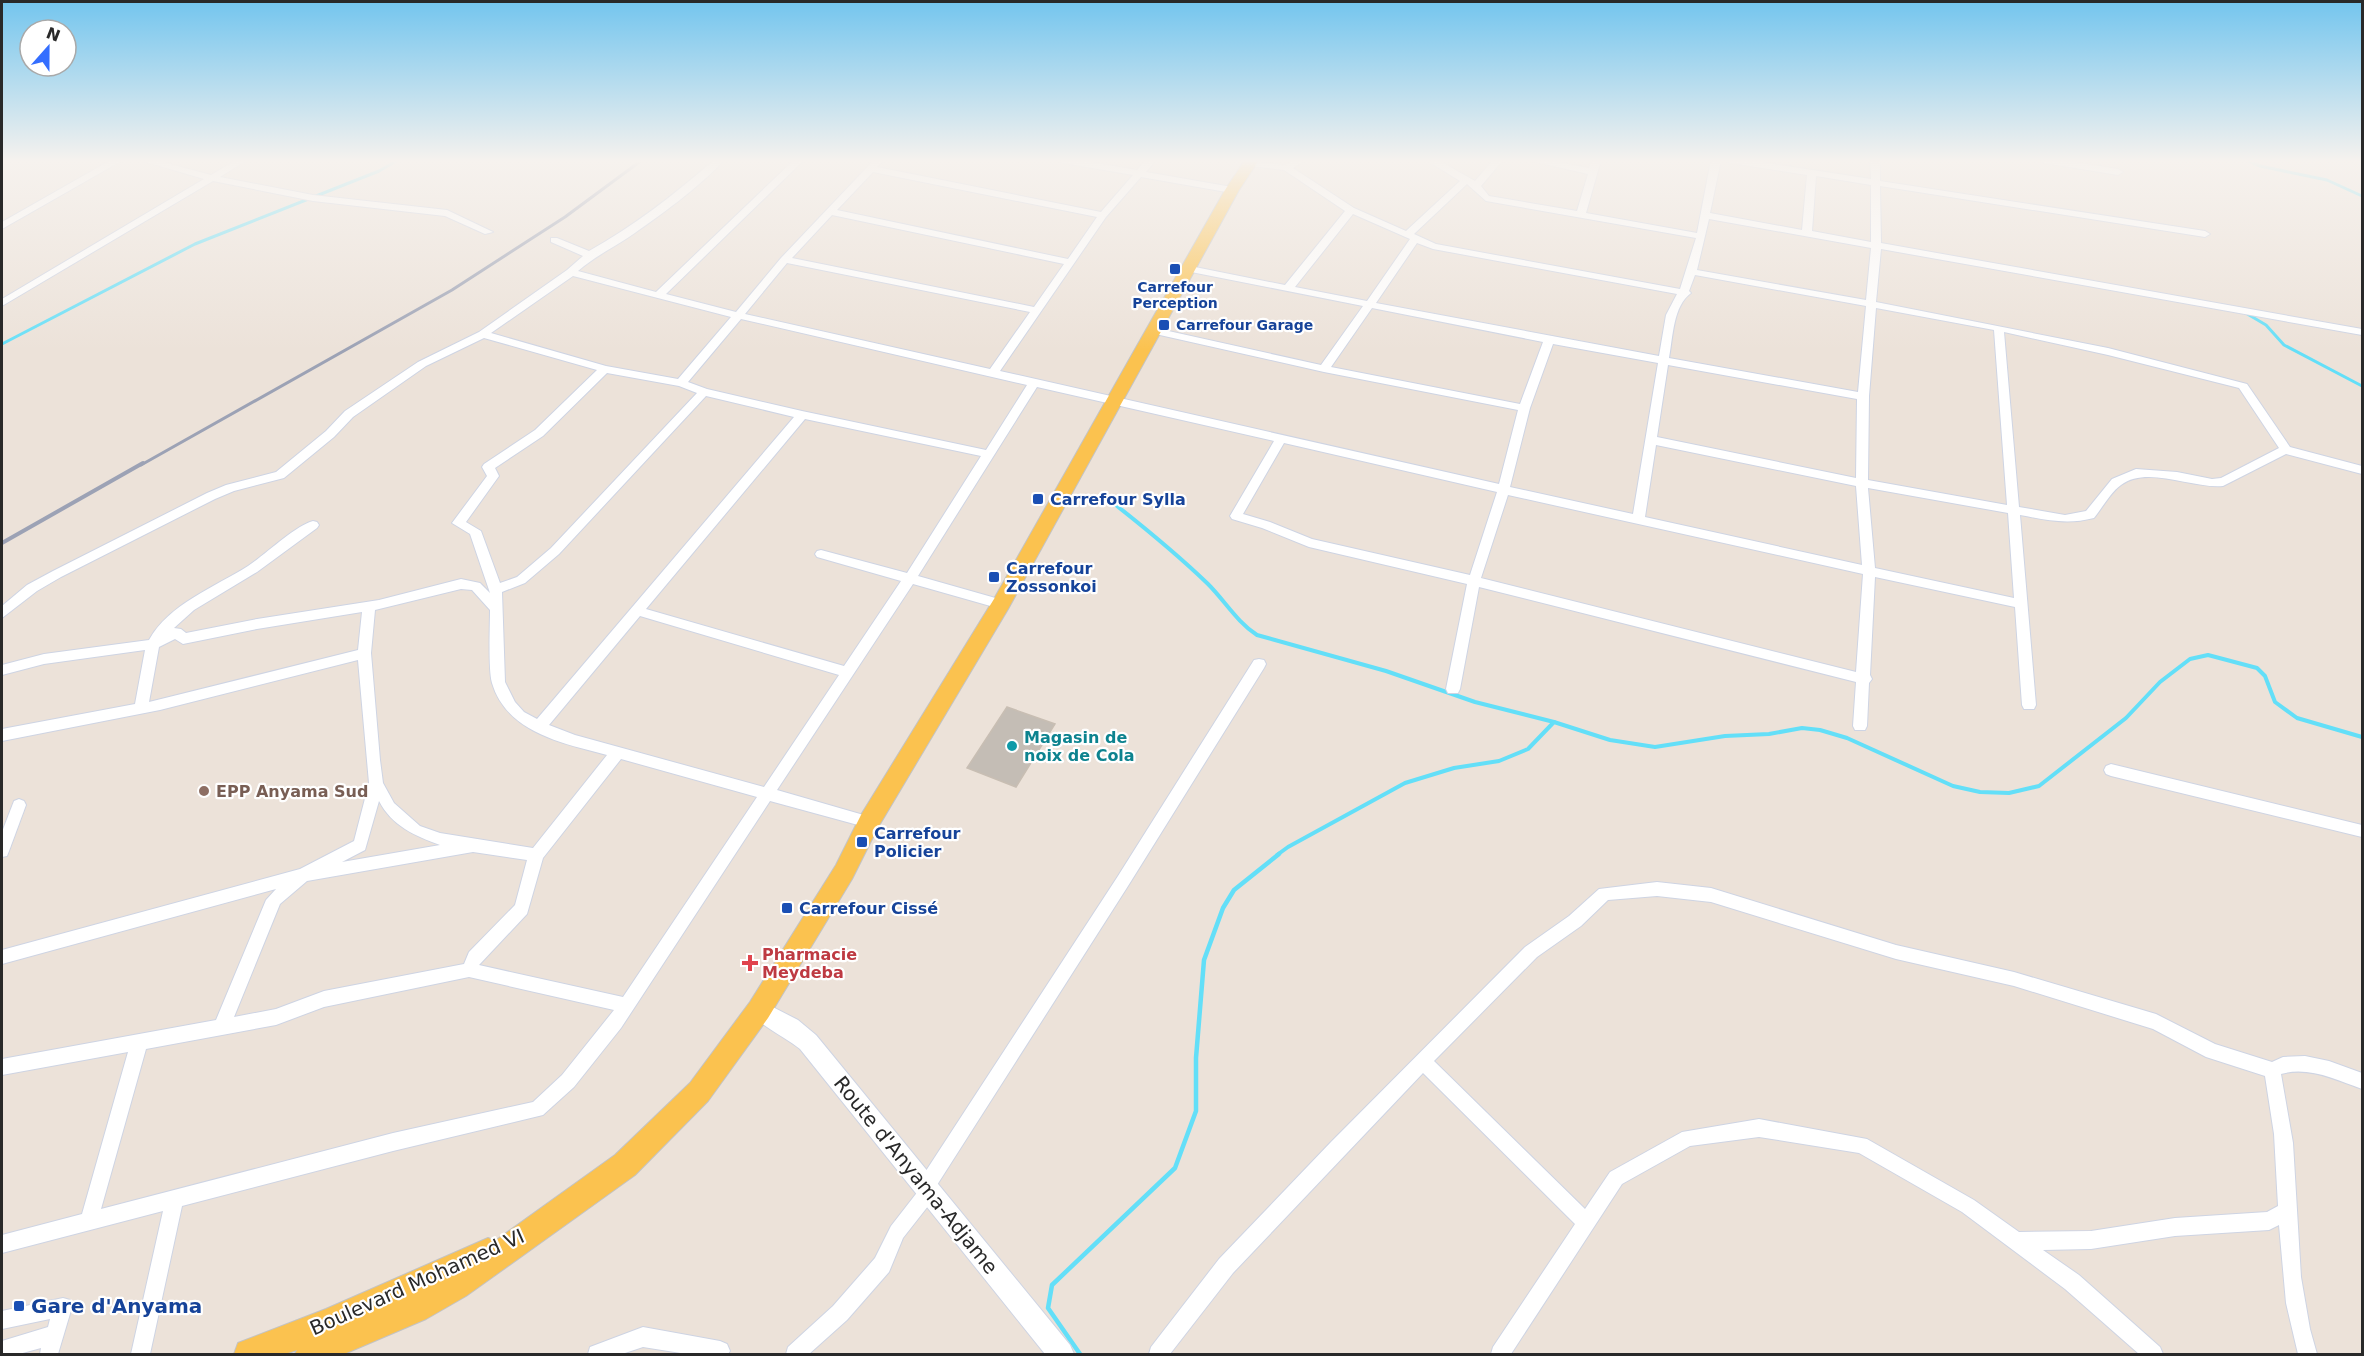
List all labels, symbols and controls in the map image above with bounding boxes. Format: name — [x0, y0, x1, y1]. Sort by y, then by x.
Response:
north arrow — [18, 18, 78, 78]
text: N — [44, 23, 63, 46]
marker: Carrefour Perception — [1168, 262, 1182, 276]
place label: Carrefour Perception — [1132, 279, 1218, 311]
place label: Carrefour Garage — [1176, 317, 1313, 333]
marker: Carrefour Garage — [1157, 318, 1171, 332]
place label: Carrefour Sylla — [1050, 490, 1186, 509]
marker: Carrefour Sylla — [1031, 492, 1045, 506]
place label: Carrefour Zossonkoi — [1006, 559, 1097, 596]
marker: Carrefour Zossonkoi — [987, 570, 1001, 584]
place label: Magasin de noix de Cola — [1024, 728, 1135, 765]
marker: Magasin de noix de Cola — [1005, 739, 1019, 753]
place label: EPP Anyama Sud — [216, 782, 368, 801]
marker: EPP Anyama Sud — [197, 784, 211, 798]
place label: Carrefour Policier — [874, 824, 961, 861]
marker: Carrefour Policier — [855, 835, 869, 849]
place label: Carrefour Cissé — [799, 899, 938, 918]
marker: Carrefour Cissé — [780, 901, 794, 915]
place label: Pharmacie Meydeba — [762, 945, 857, 982]
marker: Pharmacie Meydeba — [743, 956, 757, 970]
street label: Route d'Anyama-Adjame — [829, 1071, 1003, 1279]
street label: Boulevard Mohamed VI — [306, 1224, 528, 1340]
place label: Gare d'Anyama — [31, 1294, 202, 1318]
marker: Gare d'Anyama — [12, 1299, 26, 1313]

